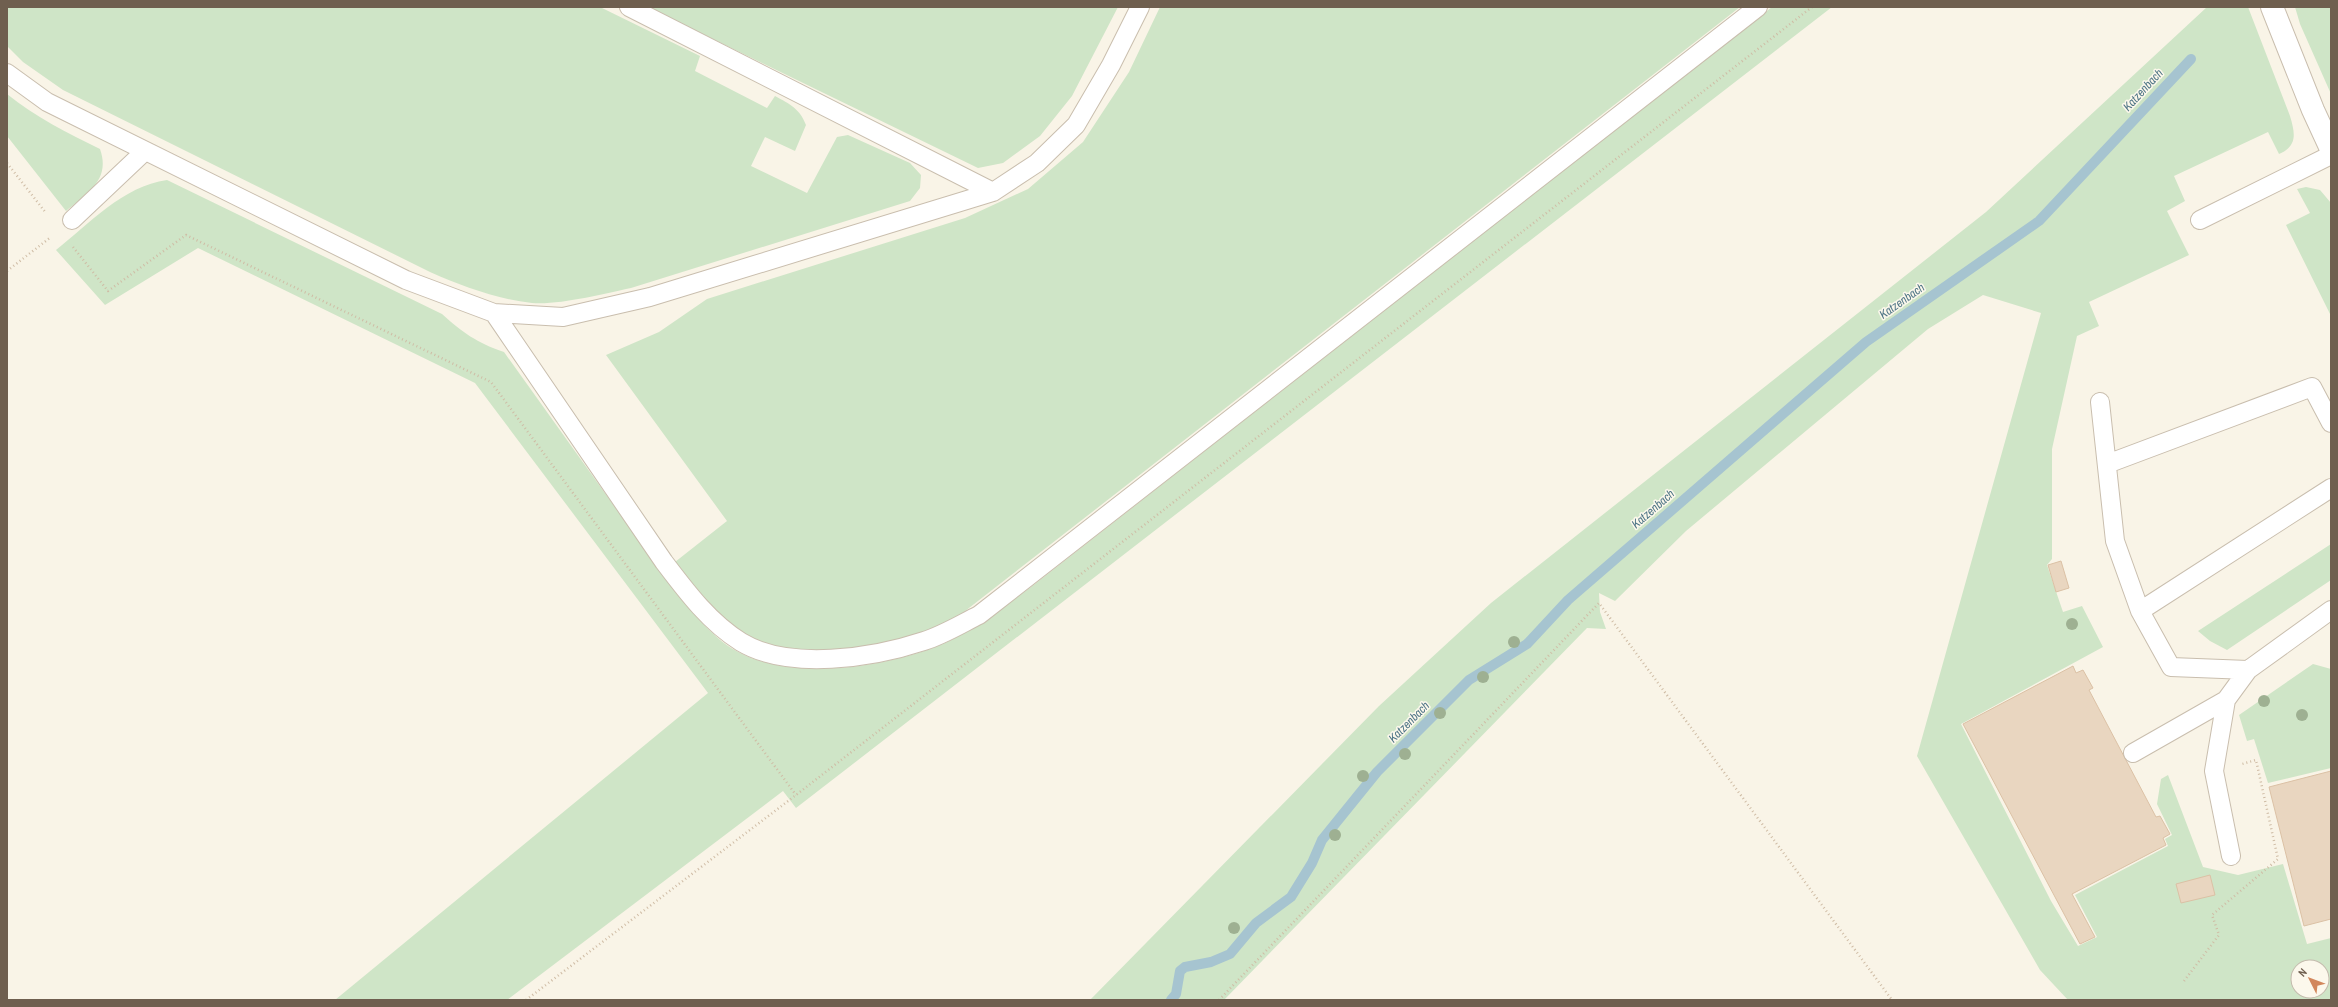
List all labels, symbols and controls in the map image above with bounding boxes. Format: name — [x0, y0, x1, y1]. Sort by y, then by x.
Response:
water label: Katzenbach — [2119, 66, 2167, 114]
water label: Katzenbach — [1876, 280, 1928, 322]
water label: Katzenbach — [1628, 486, 1678, 532]
water label: Katzenbach — [1385, 698, 1433, 746]
north arrow — [2290, 959, 2330, 999]
text: N — [2295, 965, 2310, 979]

